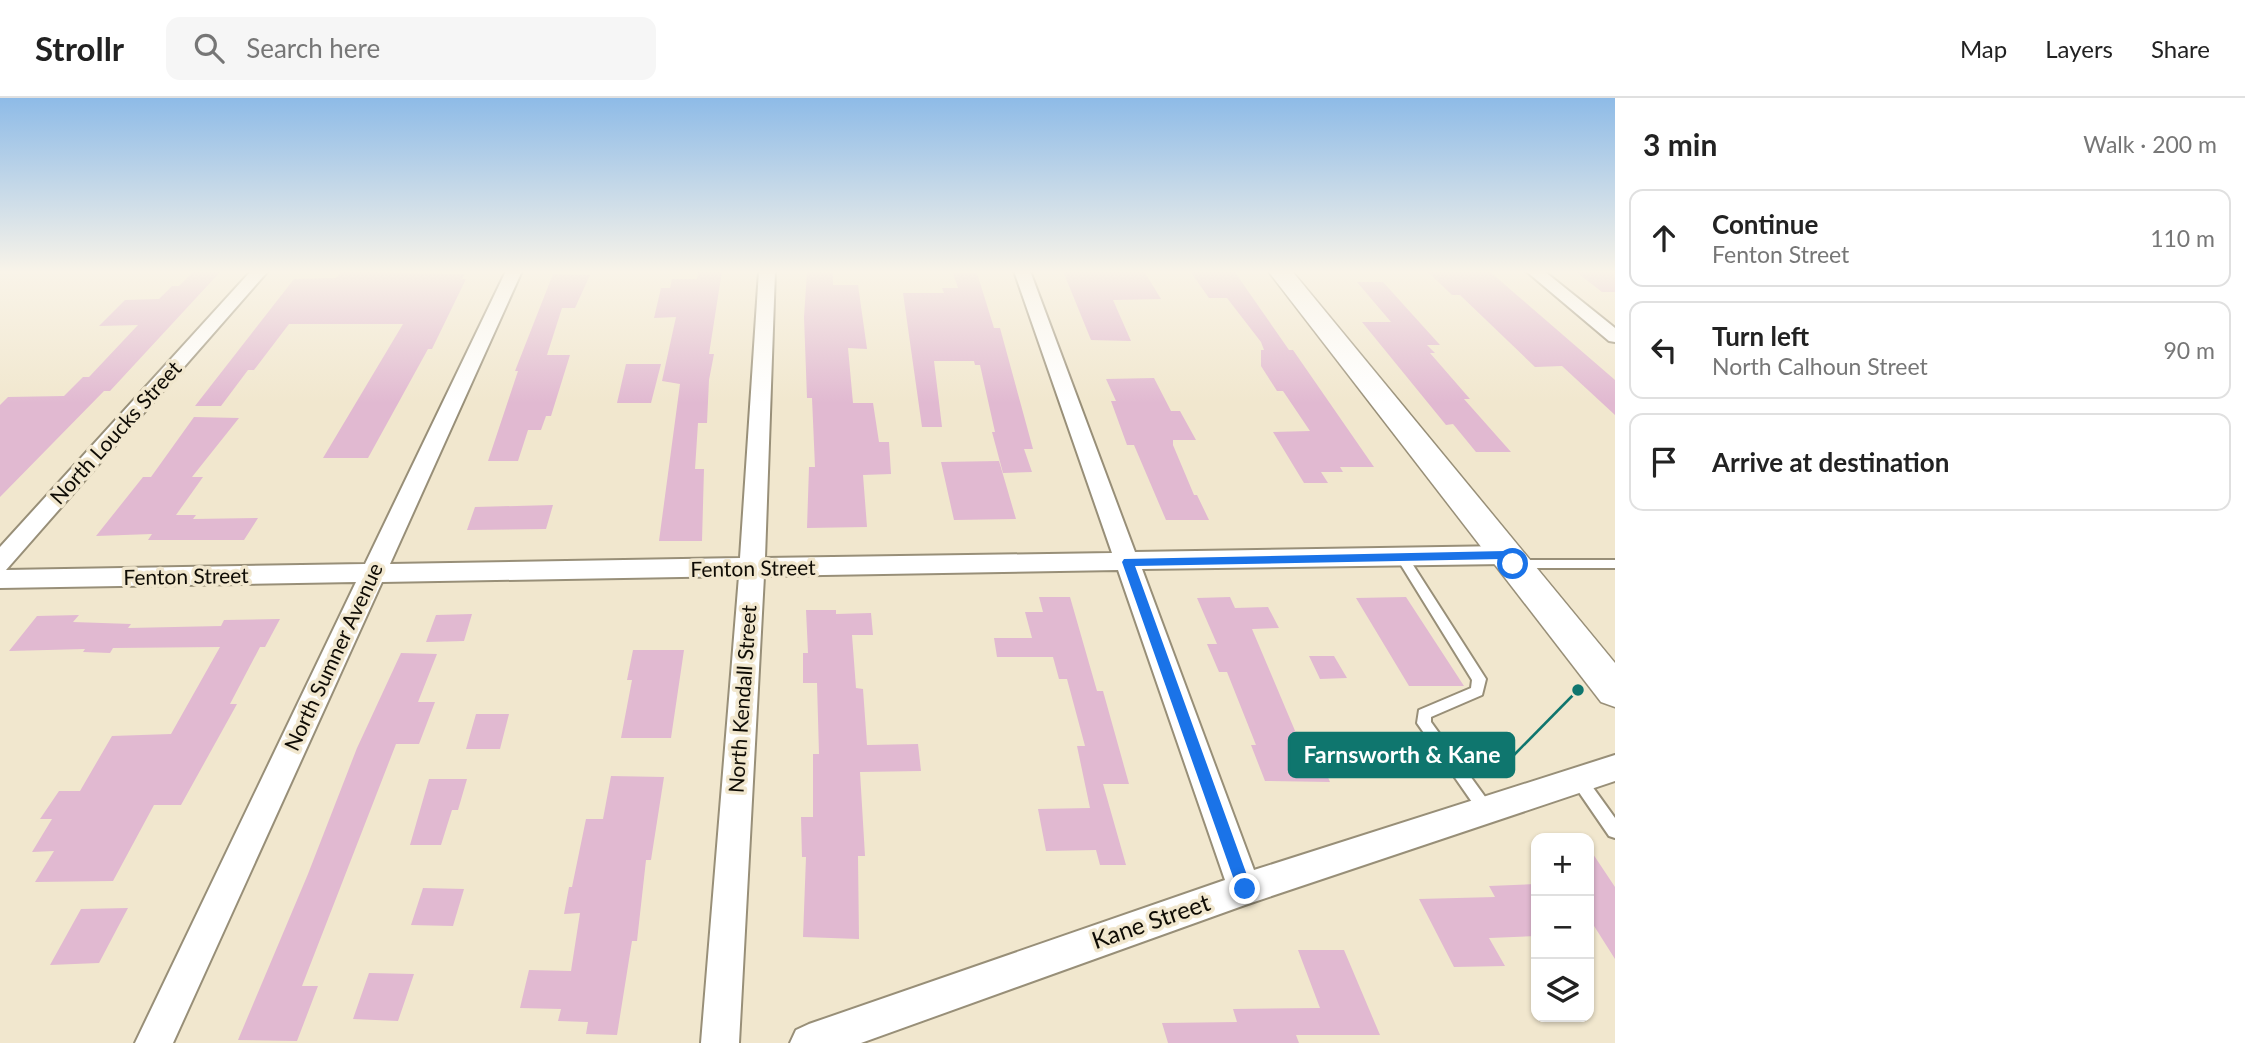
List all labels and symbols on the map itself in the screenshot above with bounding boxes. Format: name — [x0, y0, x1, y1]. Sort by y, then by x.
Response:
street label: North Loucks Street — [44, 355, 186, 509]
route start — [1497, 548, 1528, 579]
street label: Fenton Street — [690, 554, 816, 581]
street label: North Sumner Avenue — [278, 559, 387, 754]
street label: Fenton Street — [123, 562, 249, 589]
street label: North Kendall Street — [722, 604, 761, 794]
callout: Farnsworth & Kane — [1289, 733, 1514, 777]
text: Farnsworth & Kane — [1304, 740, 1500, 768]
route end — [1229, 873, 1260, 904]
street label: Kane Street — [1088, 887, 1214, 954]

